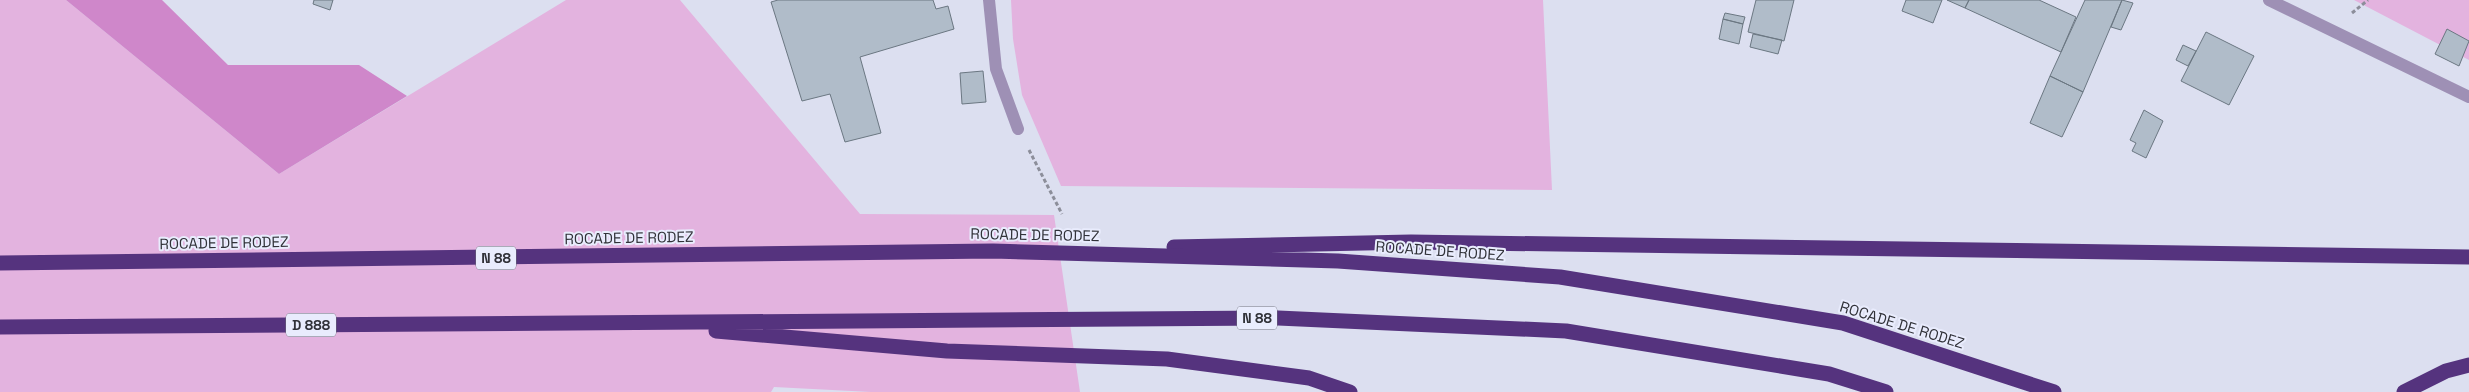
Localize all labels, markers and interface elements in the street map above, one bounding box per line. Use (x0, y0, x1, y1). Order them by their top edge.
street label: ROCADE DE RODEZ (970, 224, 1100, 245)
street label: ROCADE DE RODEZ (564, 227, 694, 248)
street label: ROCADE DE RODEZ (159, 232, 289, 253)
street label: ROCADE DE RODEZ (1375, 237, 1505, 264)
road number: N 88 (476, 247, 516, 270)
street label: ROCADE DE RODEZ (1838, 297, 1967, 352)
road number: N 88 (1237, 306, 1277, 330)
road number: D 888 (286, 314, 336, 336)

